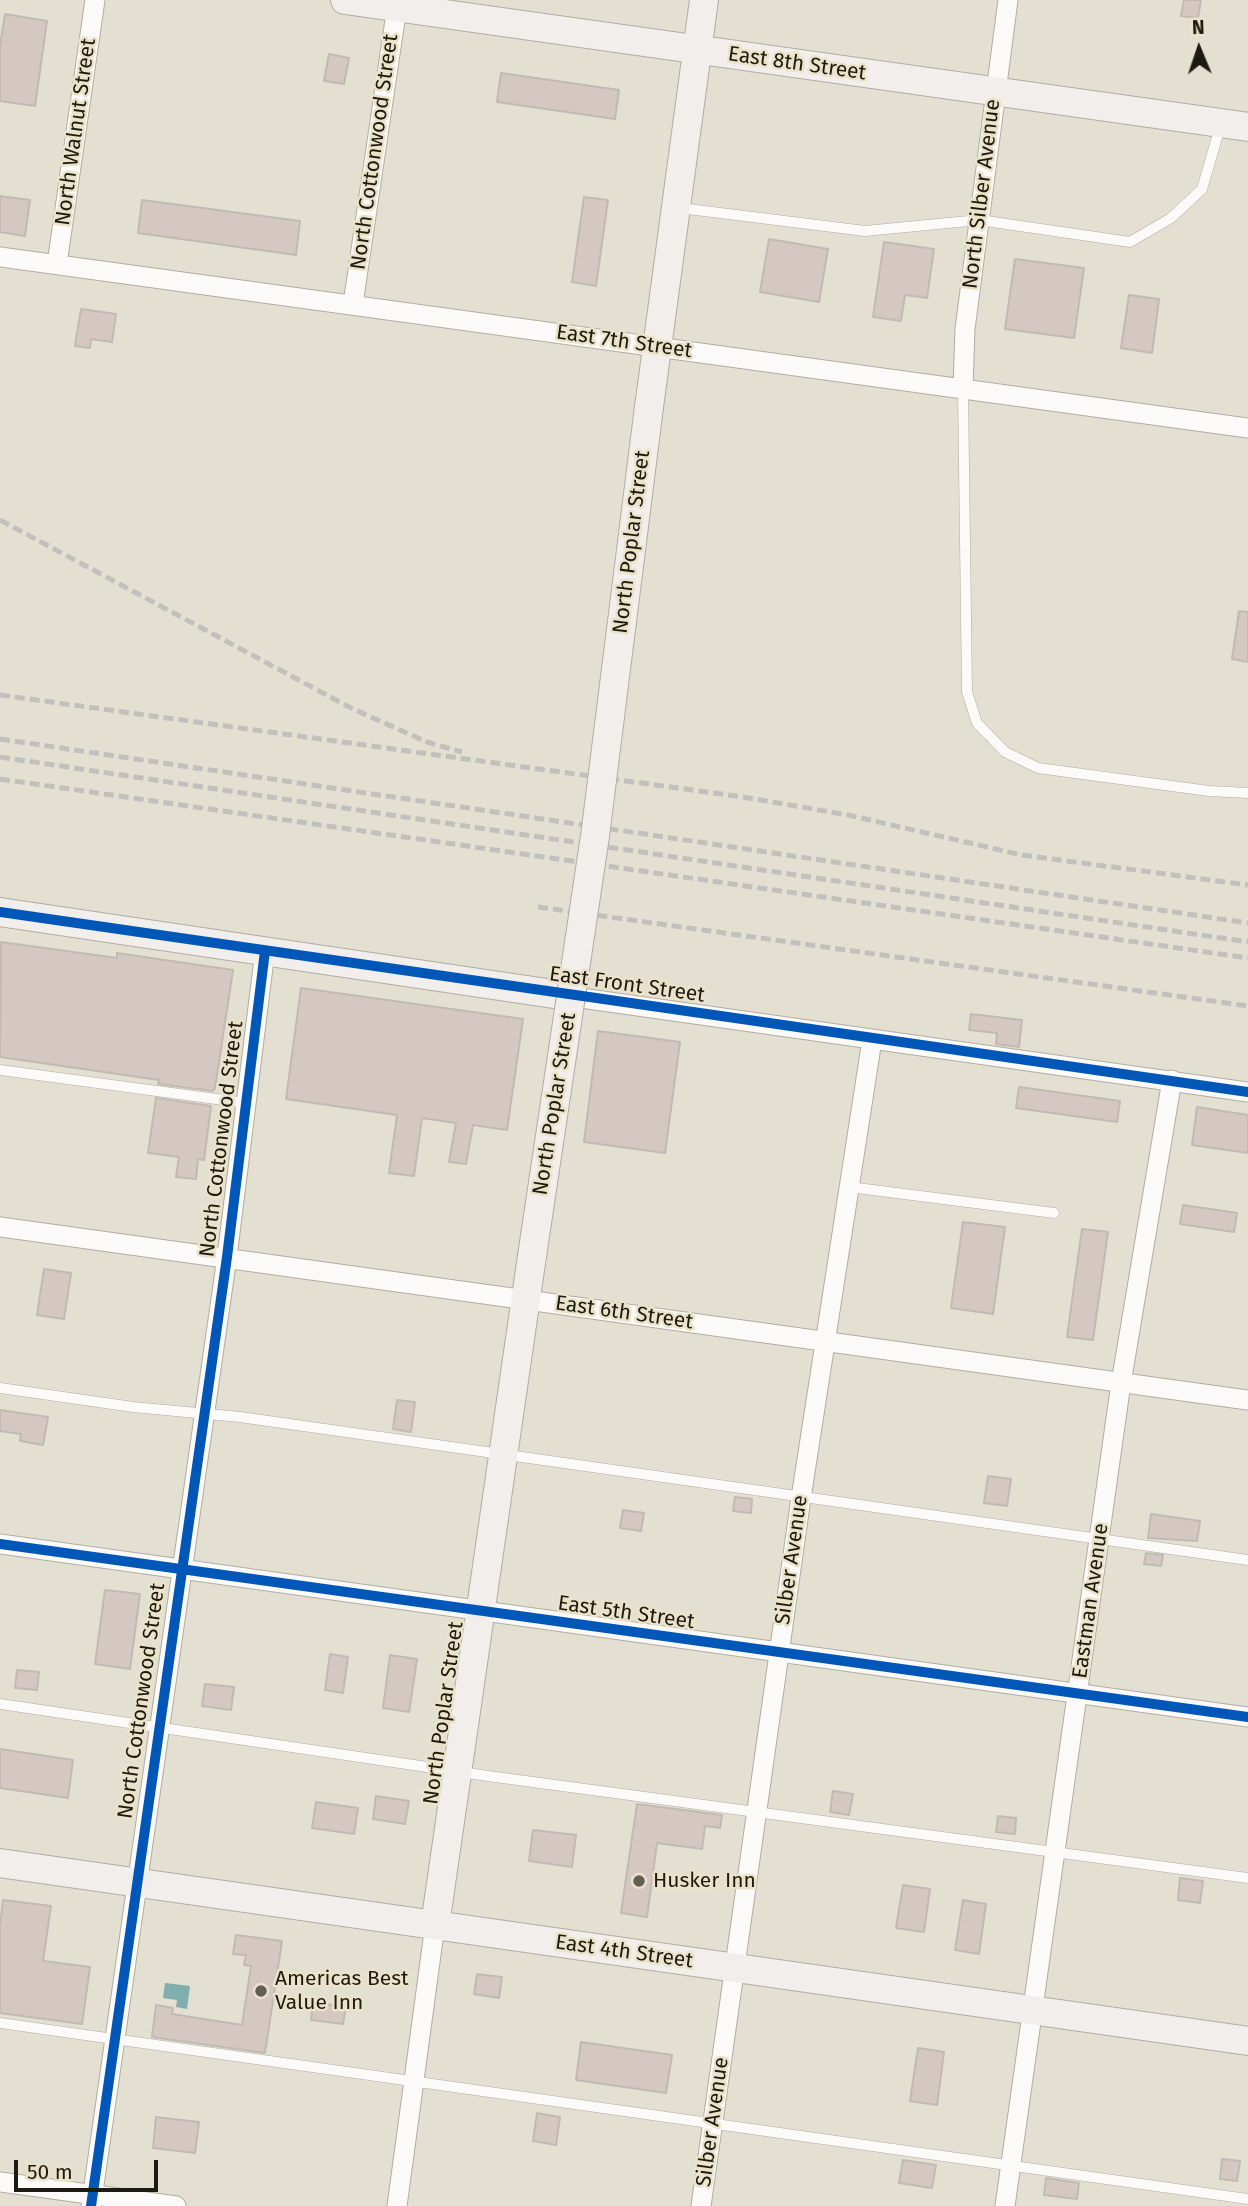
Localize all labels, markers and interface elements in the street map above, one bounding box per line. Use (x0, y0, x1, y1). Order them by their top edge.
north arrow (1164, 14, 1234, 84)
text: N (1192, 16, 1205, 39)
street label: North Cottonwood Street (346, 32, 404, 272)
street label: North Walnut Street (50, 37, 102, 227)
street label: East 8th Street (726, 42, 868, 86)
street label: North Silber Avenue (958, 98, 1006, 290)
street label: East 7th Street (554, 320, 694, 364)
street label: North Poplar Street (608, 449, 656, 635)
street label: East Front Street (548, 962, 706, 1008)
street label: North Poplar Street (528, 1011, 582, 1197)
street label: North Cottonwood Street (195, 1019, 249, 1259)
street label: East 6th Street (554, 1291, 694, 1335)
street label: Silber Avenue (770, 1493, 814, 1627)
street label: Eastman Avenue (1068, 1522, 1114, 1680)
street label: North Cottonwood Street (113, 1581, 171, 1821)
street label: East 5th Street (556, 1591, 696, 1635)
street label: North Poplar Street (419, 1620, 469, 1806)
place label: Husker Inn (653, 1868, 756, 1894)
marker: Husker Inn (631, 1873, 647, 1889)
street label: East 4th Street (554, 1930, 694, 1974)
place label: Americas Best Value Inn (275, 1966, 409, 2016)
marker: Americas Best Value Inn (253, 1983, 269, 1999)
street label: Silber Avenue (691, 2055, 735, 2189)
scale bar (18, 2146, 161, 2190)
text: 50 m (27, 2159, 73, 2185)

